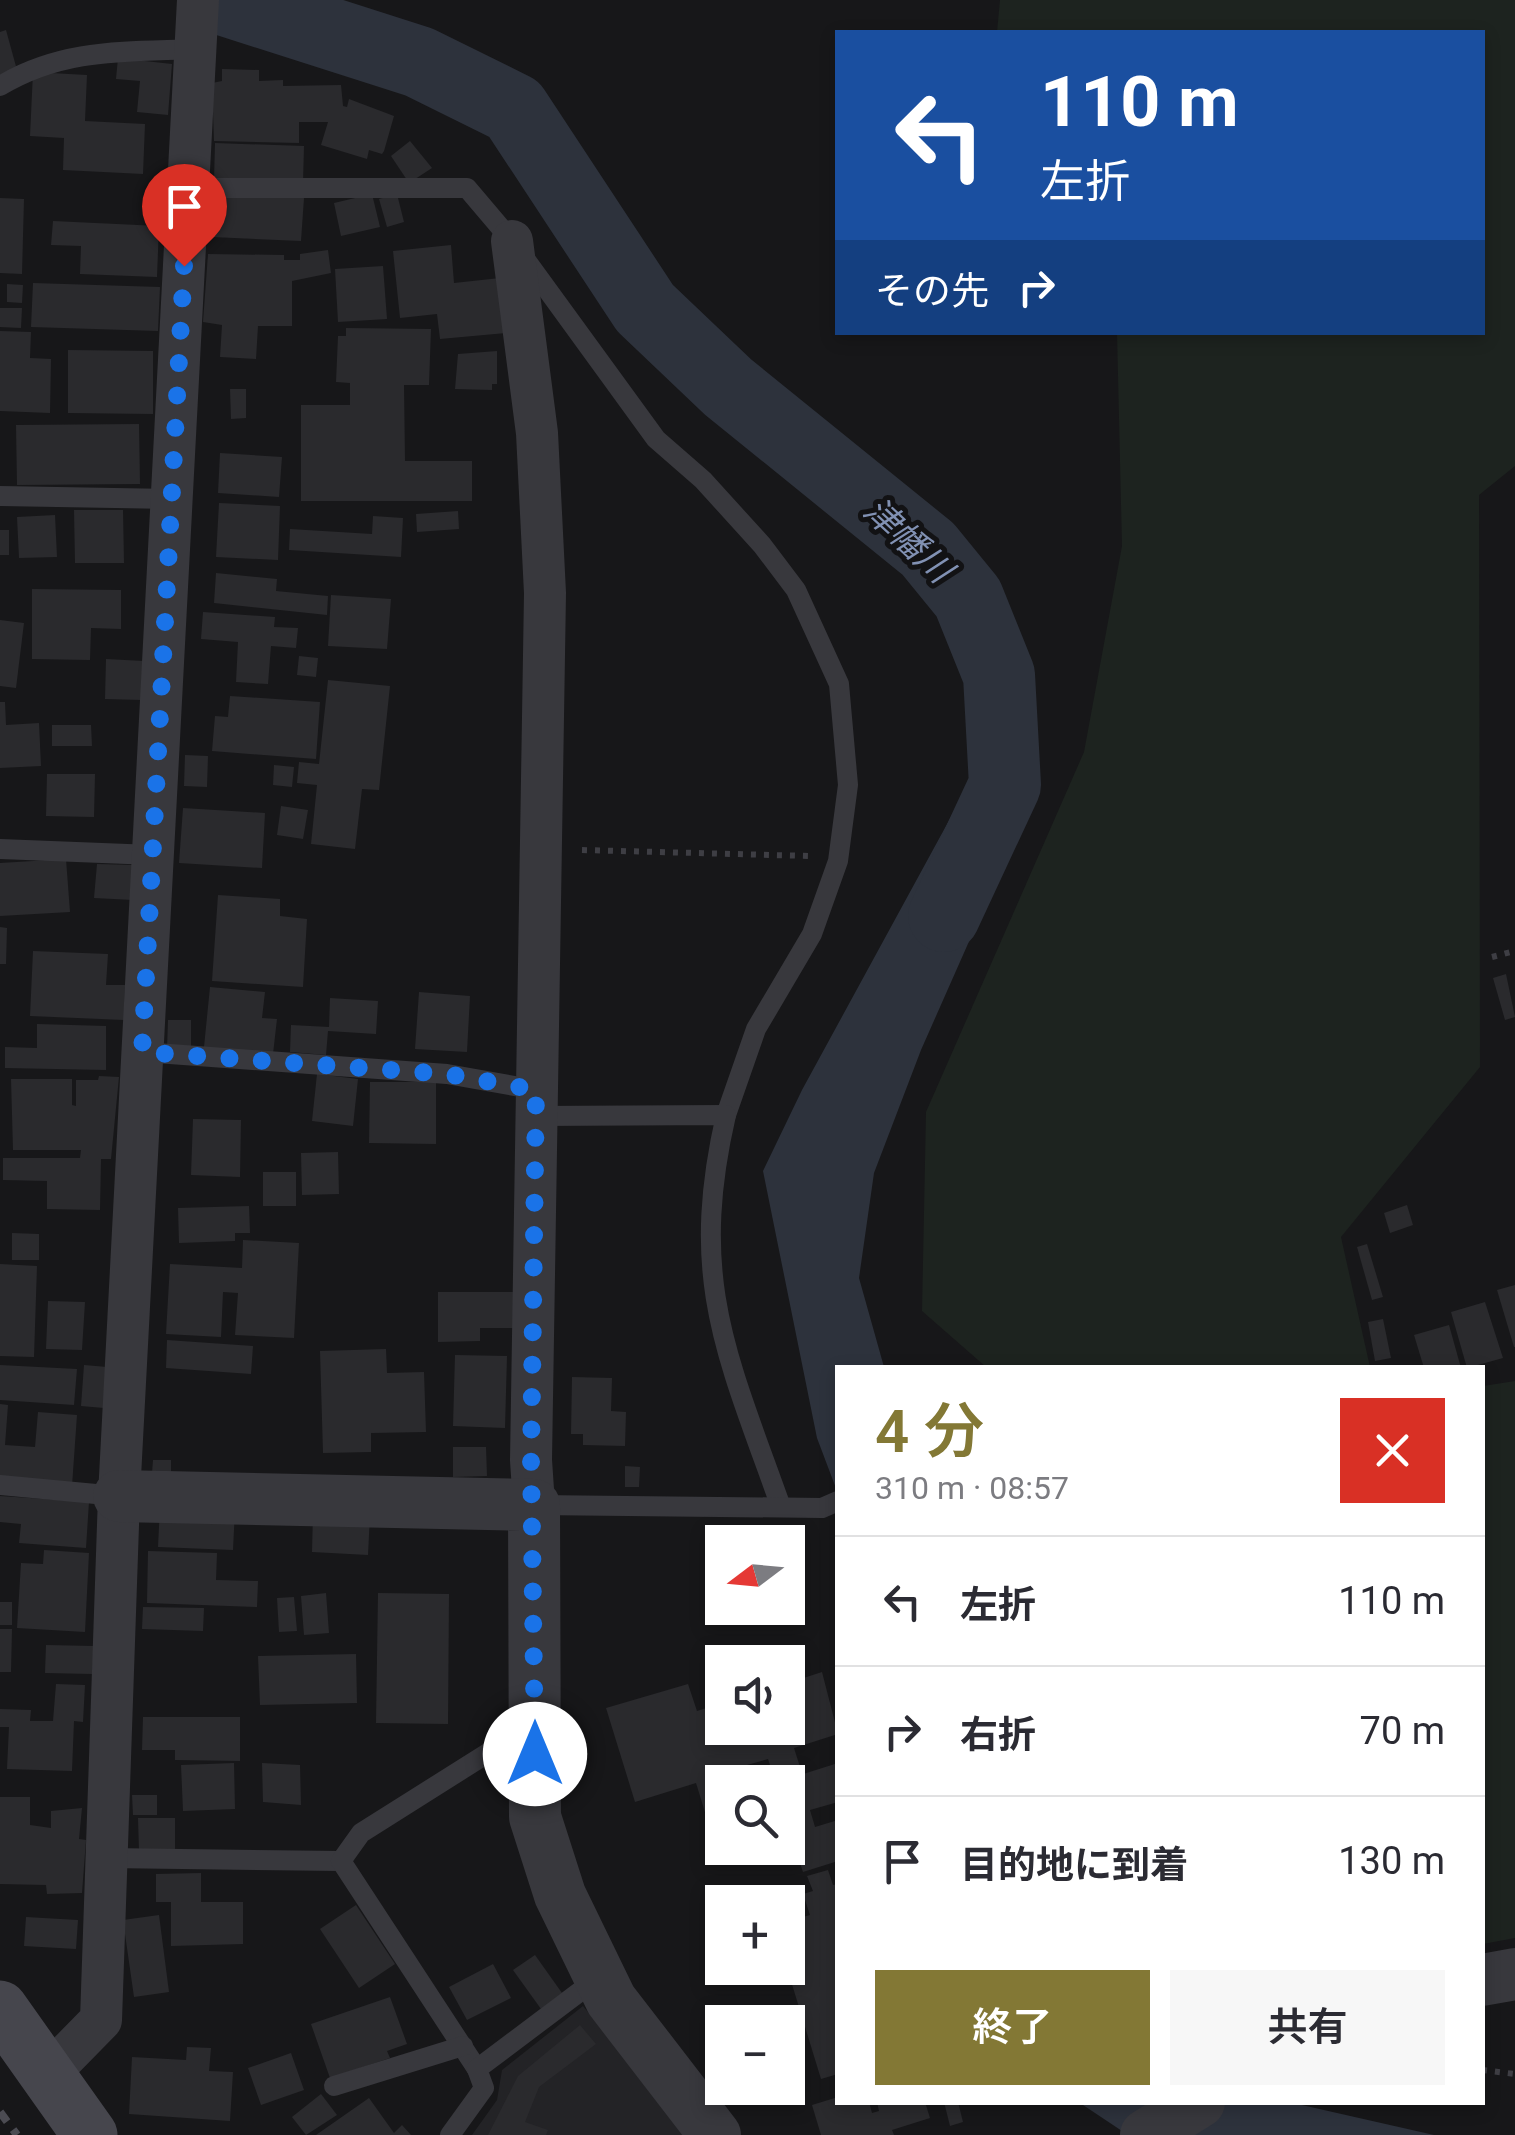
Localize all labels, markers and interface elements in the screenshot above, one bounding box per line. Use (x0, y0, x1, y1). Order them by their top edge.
text: 110 m (1040, 61, 1239, 143)
icon: left (875, 70, 1005, 200)
text: 左折 (1040, 155, 1130, 208)
pin (142, 164, 227, 267)
icon: arrive (157, 179, 212, 234)
icon: right (1009, 260, 1064, 315)
text: その先 (875, 269, 989, 313)
water label: 津幡川 (855, 490, 963, 594)
text: 4 分 (875, 1396, 984, 1467)
button: close (1340, 1398, 1445, 1503)
text: 310 m · 08:57 (875, 1469, 1069, 1507)
north arrow (705, 1525, 805, 1625)
map controls (705, 1525, 805, 2105)
icon: left (875, 1574, 930, 1629)
text: 110 m (1338, 1579, 1445, 1623)
text: 左折 (960, 1583, 1036, 1627)
button: sound (705, 1645, 805, 1745)
position arrow (483, 1702, 587, 1806)
icon: right (875, 1704, 930, 1759)
text: 70 m (1360, 1709, 1445, 1753)
text: 右折 (960, 1713, 1036, 1757)
button: search (705, 1765, 805, 1865)
icon: arrive (875, 1834, 930, 1889)
text: 130 m (1338, 1839, 1445, 1883)
text: 目的地に到着 (960, 1843, 1188, 1887)
button: + (705, 1885, 805, 1985)
button: 終了 (875, 1970, 1150, 2085)
button: 共有 (1170, 1970, 1445, 2085)
button: − (705, 2005, 805, 2105)

